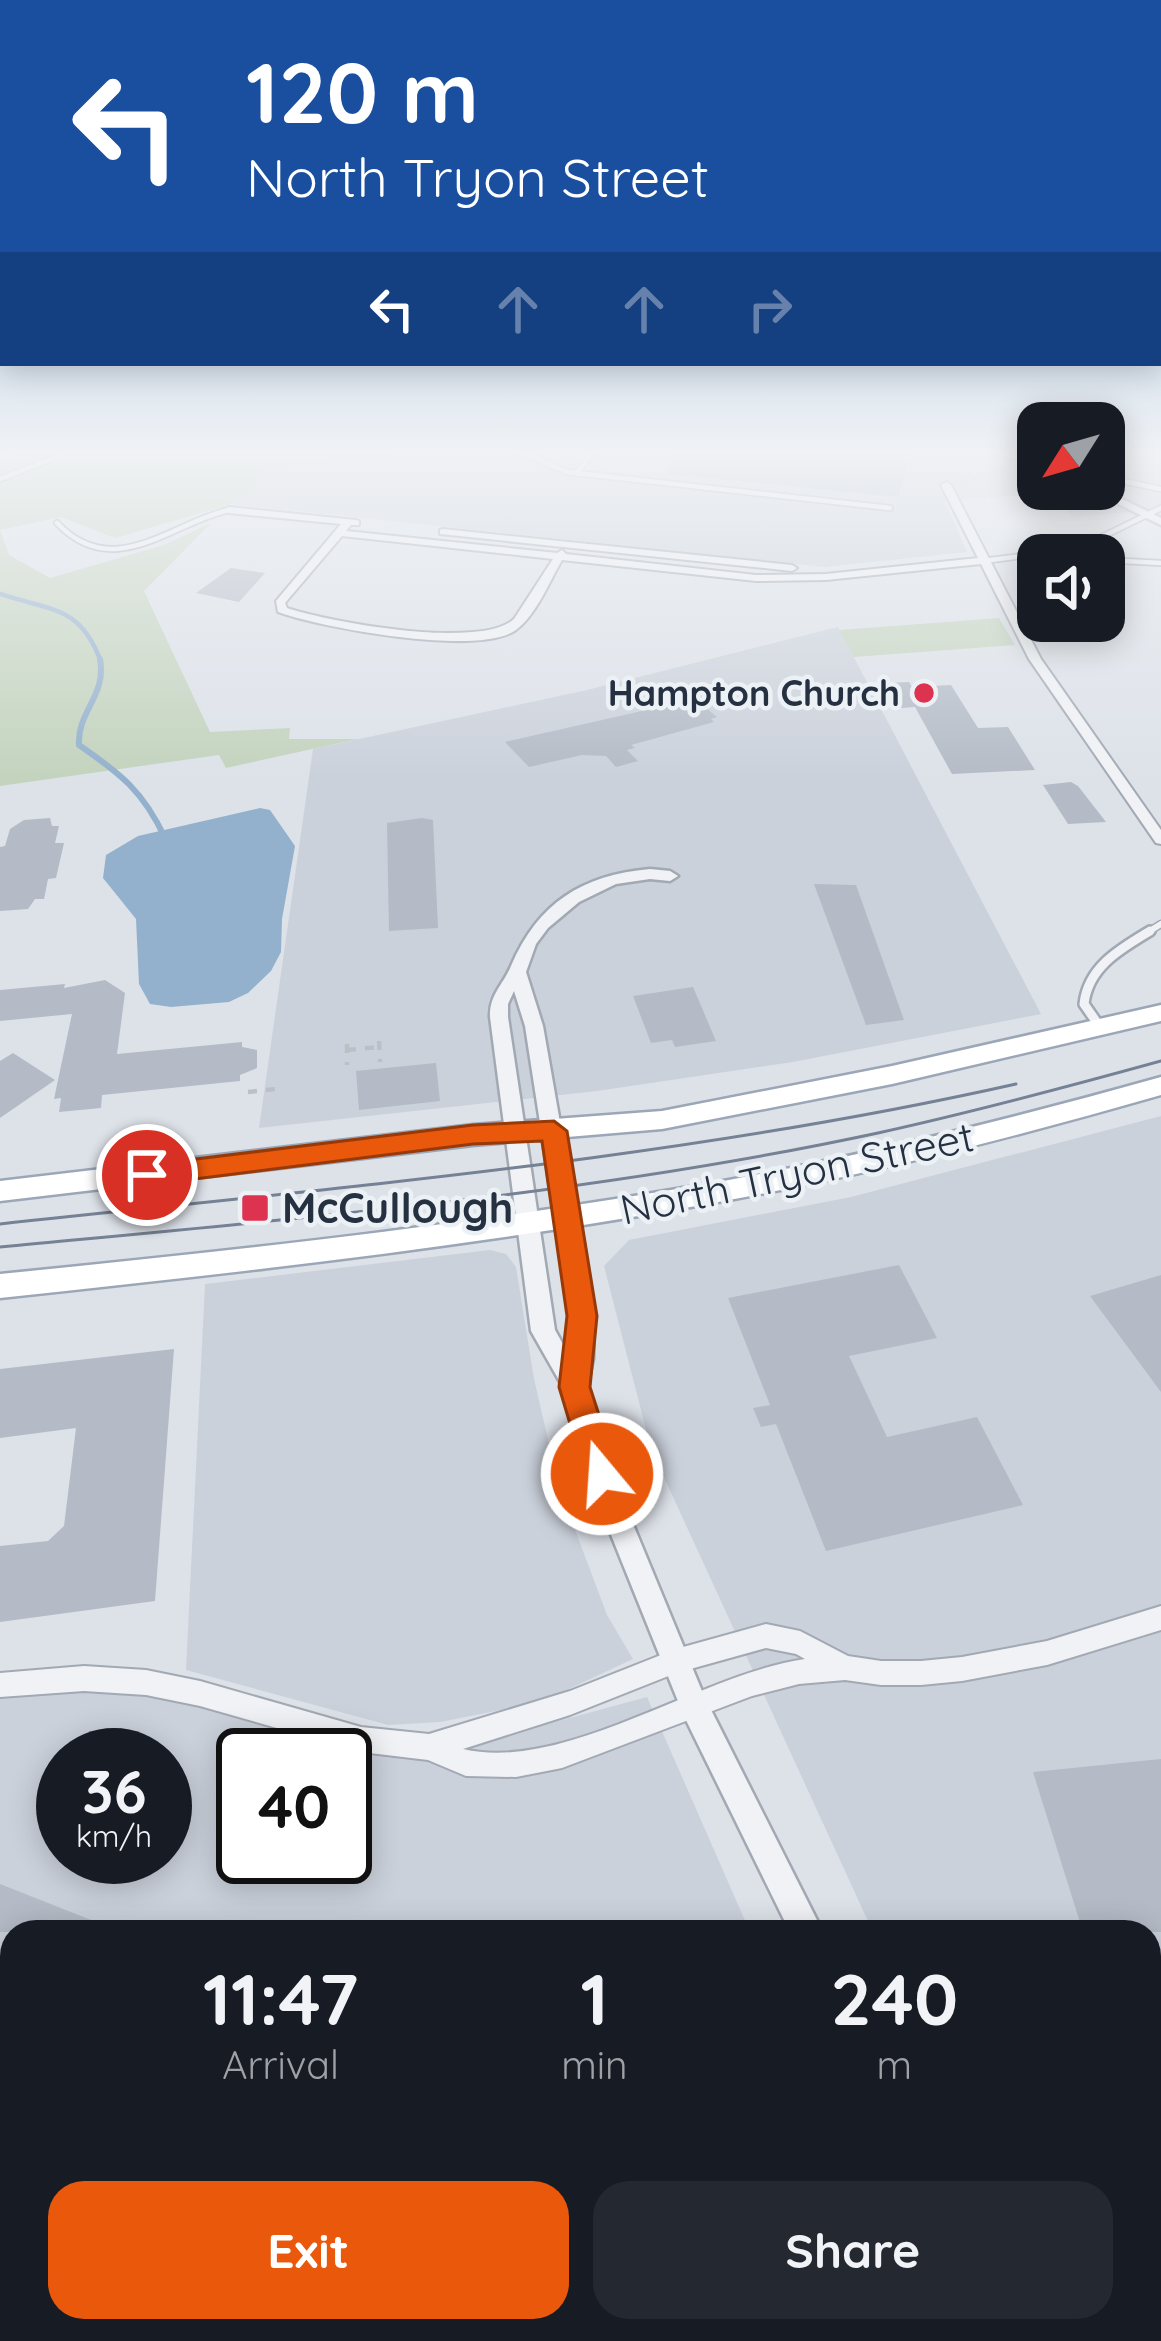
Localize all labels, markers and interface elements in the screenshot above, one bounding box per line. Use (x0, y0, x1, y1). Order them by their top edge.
text: 120 m (246, 39, 479, 144)
icon: left (48, 48, 204, 204)
text: North Tryon Street (246, 143, 709, 211)
icon: left (359, 276, 425, 342)
icon: ahead (485, 276, 551, 342)
icon: ahead (611, 276, 677, 342)
icon: right (737, 276, 803, 342)
north arrow (1017, 402, 1125, 510)
map controls (1017, 402, 1125, 642)
button: sound (1017, 534, 1125, 642)
place label: Hampton Church (608, 670, 900, 715)
marker: Hampton Church (911, 680, 937, 706)
street label: North Tryon Street (615, 1109, 979, 1236)
pin (96, 1124, 198, 1226)
icon: arrive (114, 1142, 180, 1208)
place label: McCullough (282, 1181, 513, 1234)
marker: McCullough (239, 1192, 271, 1224)
position arrow (539, 1411, 665, 1537)
speed limit sign: 40 (216, 1728, 372, 1884)
text: 36 (81, 1753, 147, 1828)
text: km/h (76, 1817, 152, 1855)
text: 11:47 (203, 1953, 358, 2043)
text: 1 (580, 1953, 608, 2043)
text: 240 (831, 1953, 958, 2043)
text: Arrival (222, 2040, 339, 2089)
text: min (561, 2040, 628, 2089)
text: m (877, 2040, 912, 2089)
button: Exit (48, 2181, 569, 2319)
button: Share (593, 2181, 1113, 2319)

